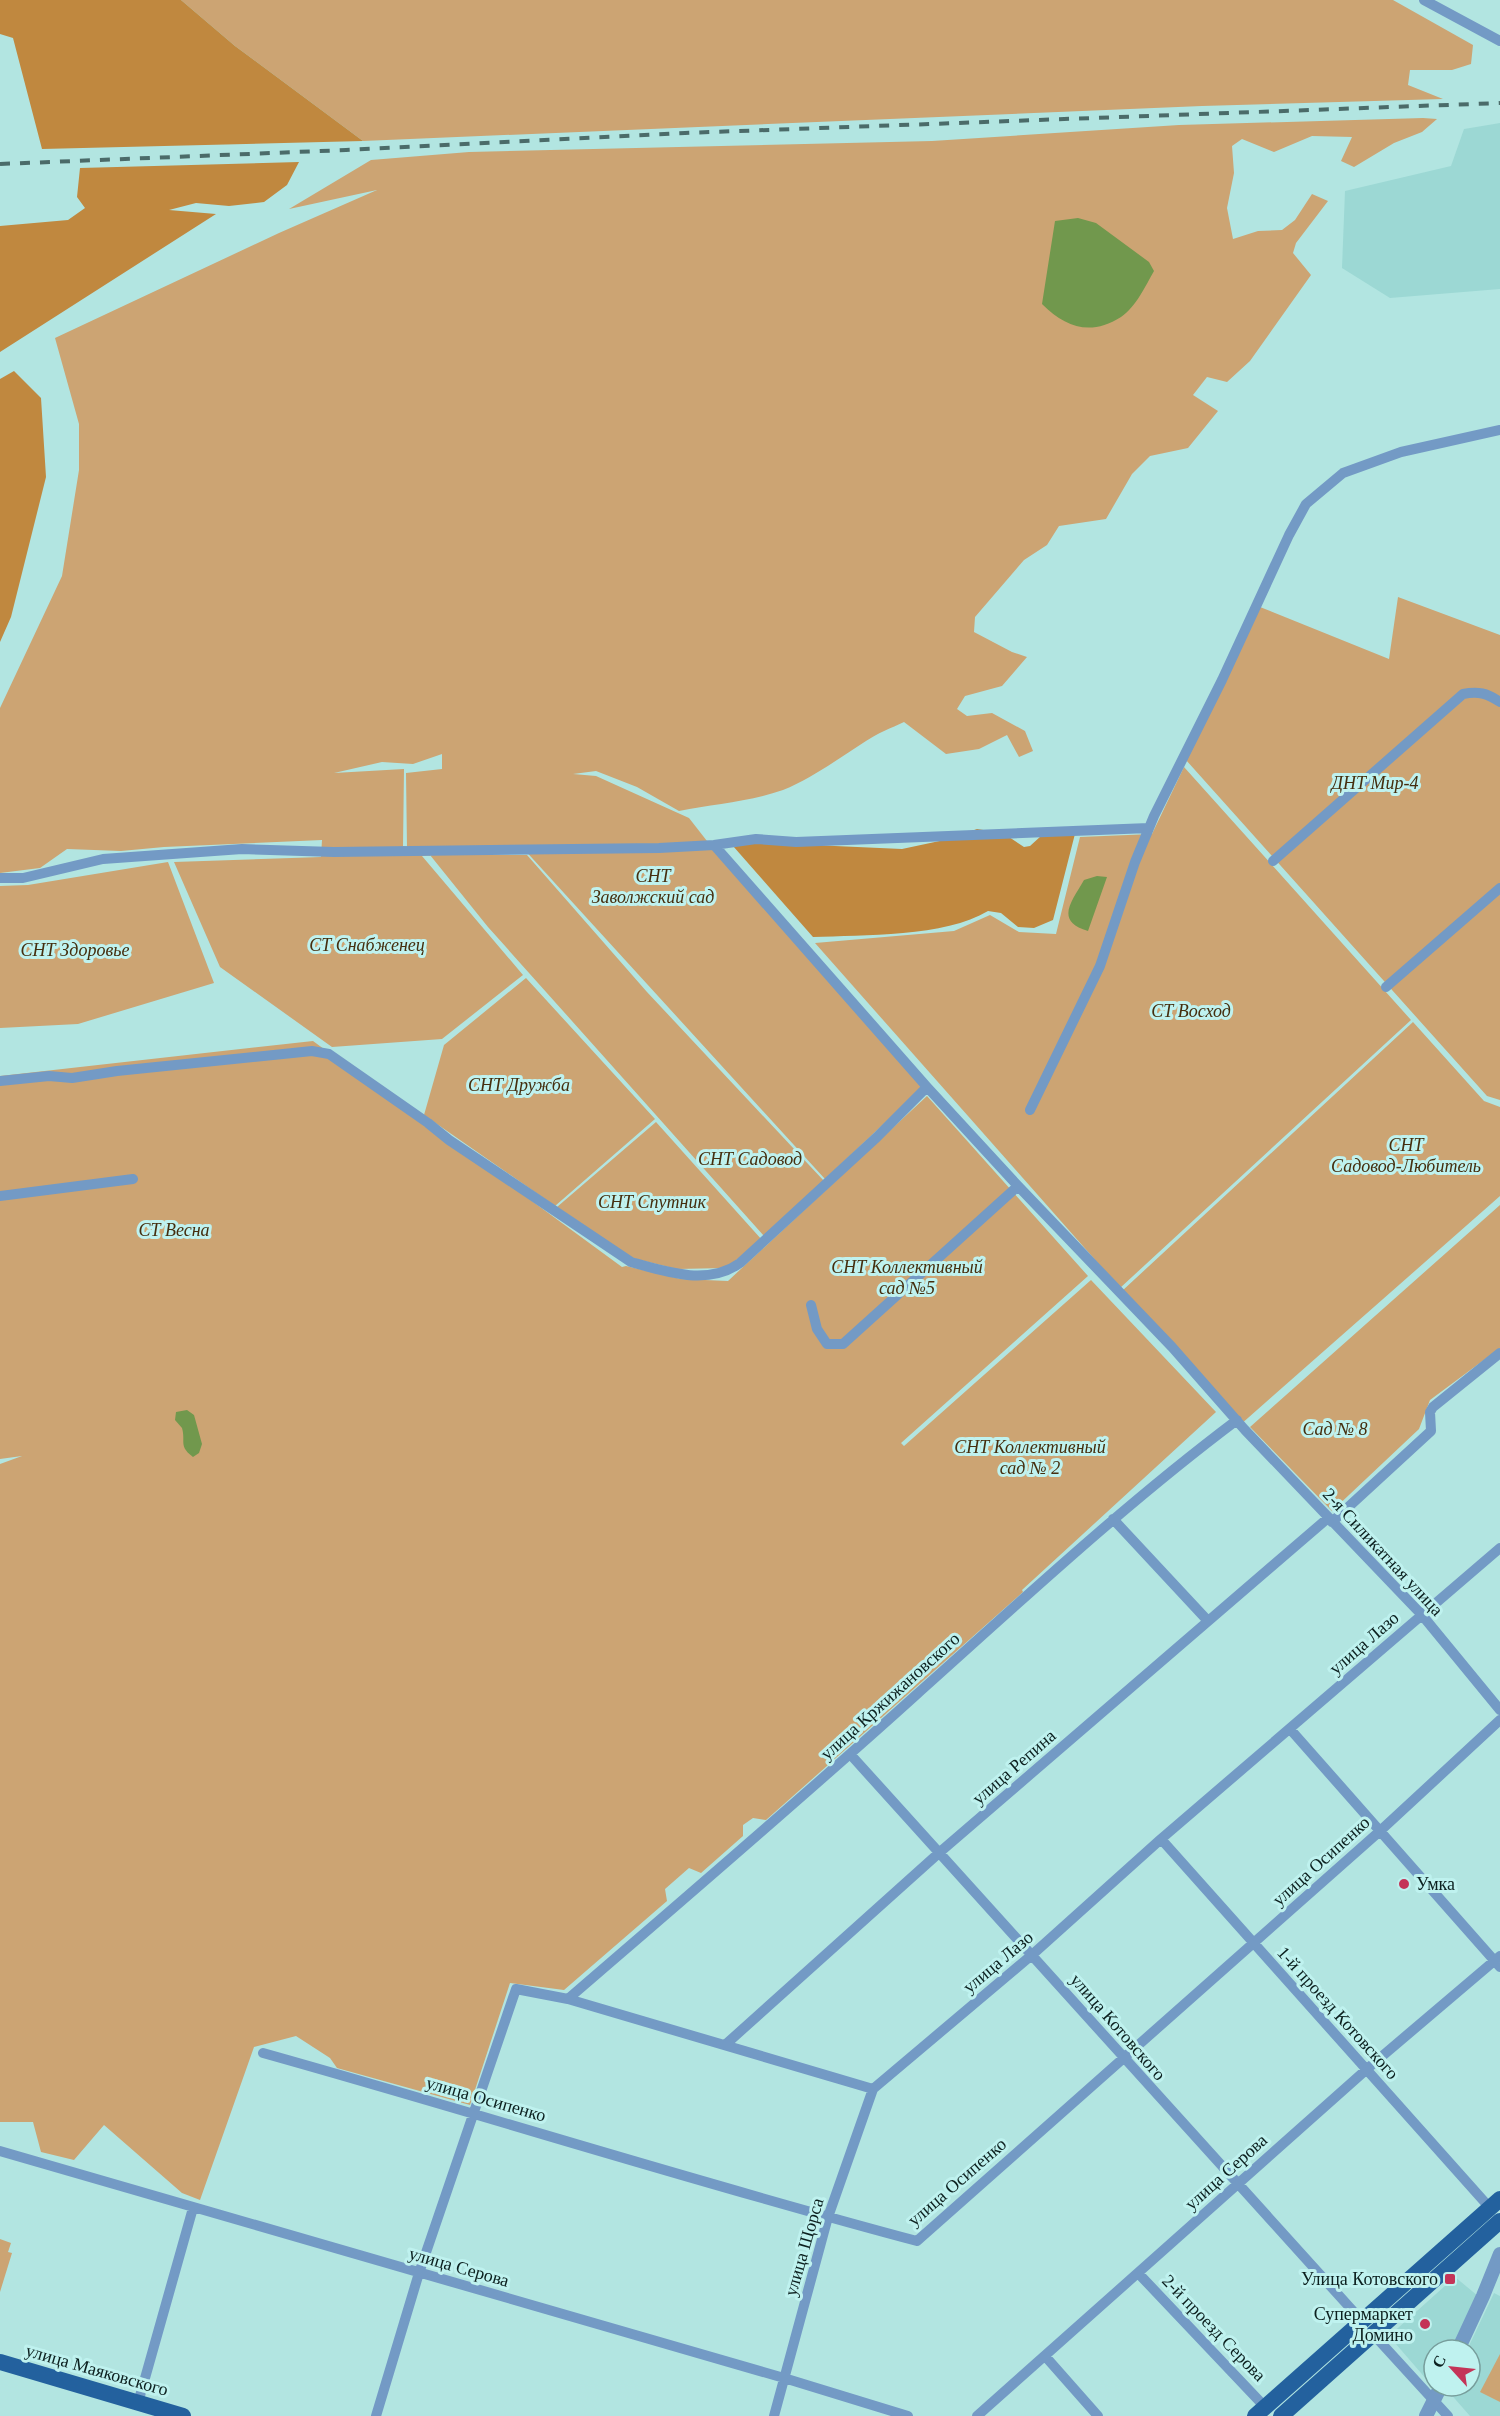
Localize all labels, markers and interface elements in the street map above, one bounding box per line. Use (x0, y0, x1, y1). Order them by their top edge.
park label: ДНТ Мир-4 (1330, 773, 1418, 793)
park label: СНТ Заволжский сад (592, 866, 714, 907)
park label: СТ Снабженец (309, 935, 425, 955)
park label: СНТ Здоровье (21, 940, 129, 960)
park label: СТ Восход (1151, 1001, 1231, 1021)
park label: СНТ Дружба (468, 1075, 570, 1095)
park label: СНТ Садовод-Любитель (1331, 1135, 1481, 1176)
park label: СНТ Садовод (698, 1149, 802, 1169)
park label: СНТ Спутник (598, 1192, 707, 1212)
park label: СТ Весна (138, 1220, 210, 1240)
park label: СНТ Коллективный сад №5 (831, 1257, 983, 1298)
park label: Сад № 8 (1302, 1419, 1368, 1439)
park label: СНТ Коллективный сад № 2 (954, 1437, 1106, 1478)
street label: 2-я Силикатная улица (1319, 1484, 1447, 1620)
street label: улица Лазо (1325, 1608, 1403, 1678)
street label: улица Кржижановского (816, 1628, 964, 1764)
street label: улица Репина (968, 1725, 1060, 1809)
street label: улица Осипенко (1268, 1812, 1374, 1910)
place label: Умка (1416, 1874, 1455, 1894)
marker: Умка (1397, 1877, 1411, 1891)
street label: улица Лазо (959, 1927, 1037, 1997)
street label: 1-й проезд Котовского (1273, 1943, 1403, 2083)
street label: улица Котовского (1066, 1970, 1170, 2084)
street label: улица Осипенко (424, 2072, 548, 2126)
street label: улица Серова (1181, 2130, 1271, 2214)
street label: улица Осипенко (904, 2134, 1010, 2230)
street label: улица Щорса (780, 2196, 828, 2298)
street label: улица Серова (407, 2243, 511, 2291)
place label: Улица Котовского (1301, 2269, 1438, 2289)
street label: 2-й проезд Серова (1158, 2271, 1270, 2385)
marker: Улица Котовского (1443, 2272, 1457, 2286)
place label: Супермаркет Домино (1314, 2304, 1413, 2345)
marker: Супермаркет Домино (1418, 2317, 1432, 2331)
north arrow (1422, 2338, 1482, 2398)
street label: улица Маяковского (23, 2340, 171, 2400)
text: С (1429, 2352, 1449, 2370)

